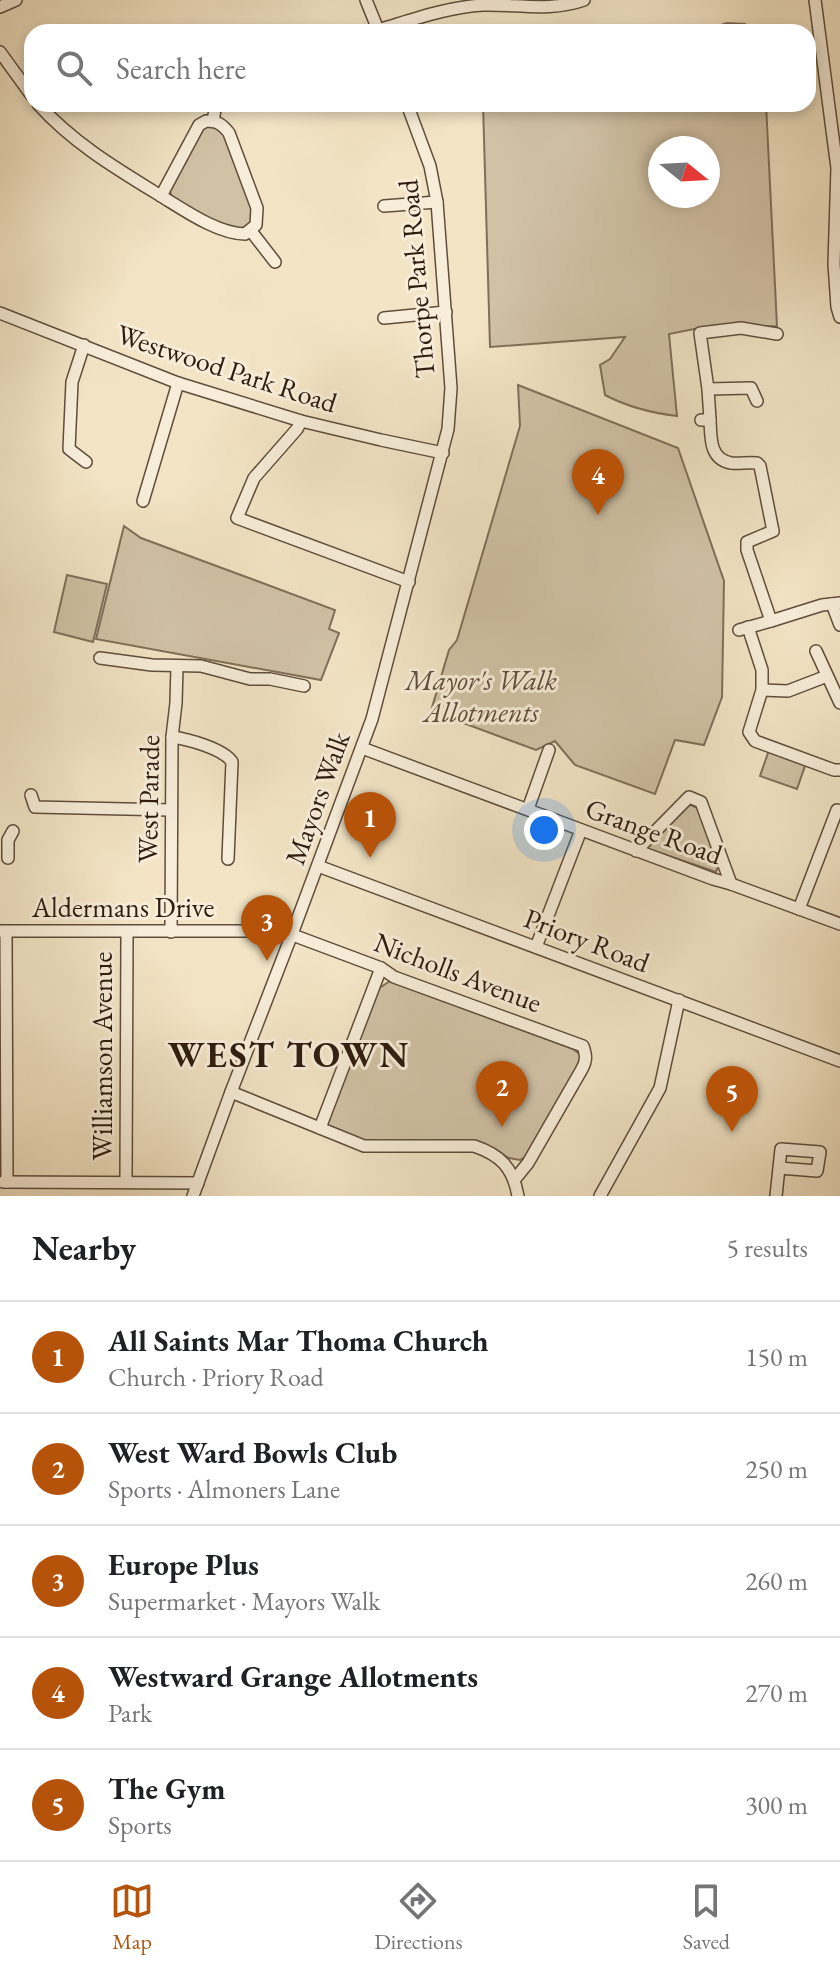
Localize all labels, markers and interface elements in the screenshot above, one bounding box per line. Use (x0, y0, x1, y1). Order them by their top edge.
search box (24, 24, 816, 112)
icon: search (52, 46, 96, 90)
text: Search here (116, 49, 246, 88)
north arrow (648, 136, 720, 208)
street label: Thorpe Park Road (389, 177, 443, 380)
street label: Westwood Park Road (112, 315, 342, 421)
pin: 4 (572, 449, 624, 515)
park label: Mayor's Walk Allotments (403, 662, 557, 730)
street label: Mayors Walk (276, 726, 358, 869)
street label: West Parade (129, 735, 167, 863)
street label: Grange Road (581, 790, 728, 873)
pin: 1 (344, 792, 396, 858)
your location (524, 810, 564, 850)
street label: Aldermans Drive (31, 889, 214, 925)
pin: 3 (241, 895, 293, 961)
street label: Priory Road (519, 900, 656, 981)
street label: Nicholls Avenue (369, 924, 547, 1020)
street label: Williamson Avenue (84, 951, 120, 1160)
district label: WEST TOWN (168, 1031, 410, 1078)
pin: 2 (476, 1061, 528, 1127)
pin: 5 (706, 1066, 758, 1132)
text: Nearby (32, 1226, 136, 1270)
text: 5 results (727, 1231, 808, 1265)
text: All Saints Mar Thoma Church (108, 1321, 489, 1360)
text: 1 (51, 1340, 65, 1374)
text: 150 m (745, 1340, 808, 1374)
text: Church · Priory Road (108, 1360, 324, 1394)
text: West Ward Bowls Club (108, 1433, 397, 1472)
text: 2 (51, 1452, 65, 1486)
text: 250 m (745, 1452, 808, 1486)
text: Sports · Almoners Lane (108, 1472, 340, 1506)
text: Europe Plus (108, 1545, 259, 1584)
text: 3 (51, 1564, 65, 1598)
text: 260 m (745, 1564, 808, 1598)
text: Supermarket · Mayors Walk (108, 1584, 380, 1618)
text: Westward Grange Allotments (108, 1657, 478, 1696)
text: 4 (51, 1676, 65, 1710)
text: 270 m (745, 1676, 808, 1710)
text: Park (108, 1696, 152, 1730)
text: The Gym (108, 1769, 225, 1808)
text: 5 (51, 1788, 65, 1822)
text: 300 m (745, 1788, 808, 1822)
text: Sports (108, 1808, 172, 1842)
tab: Map (110, 1879, 154, 1956)
tab: Directions (374, 1879, 463, 1956)
tab: Saved (683, 1879, 730, 1956)

